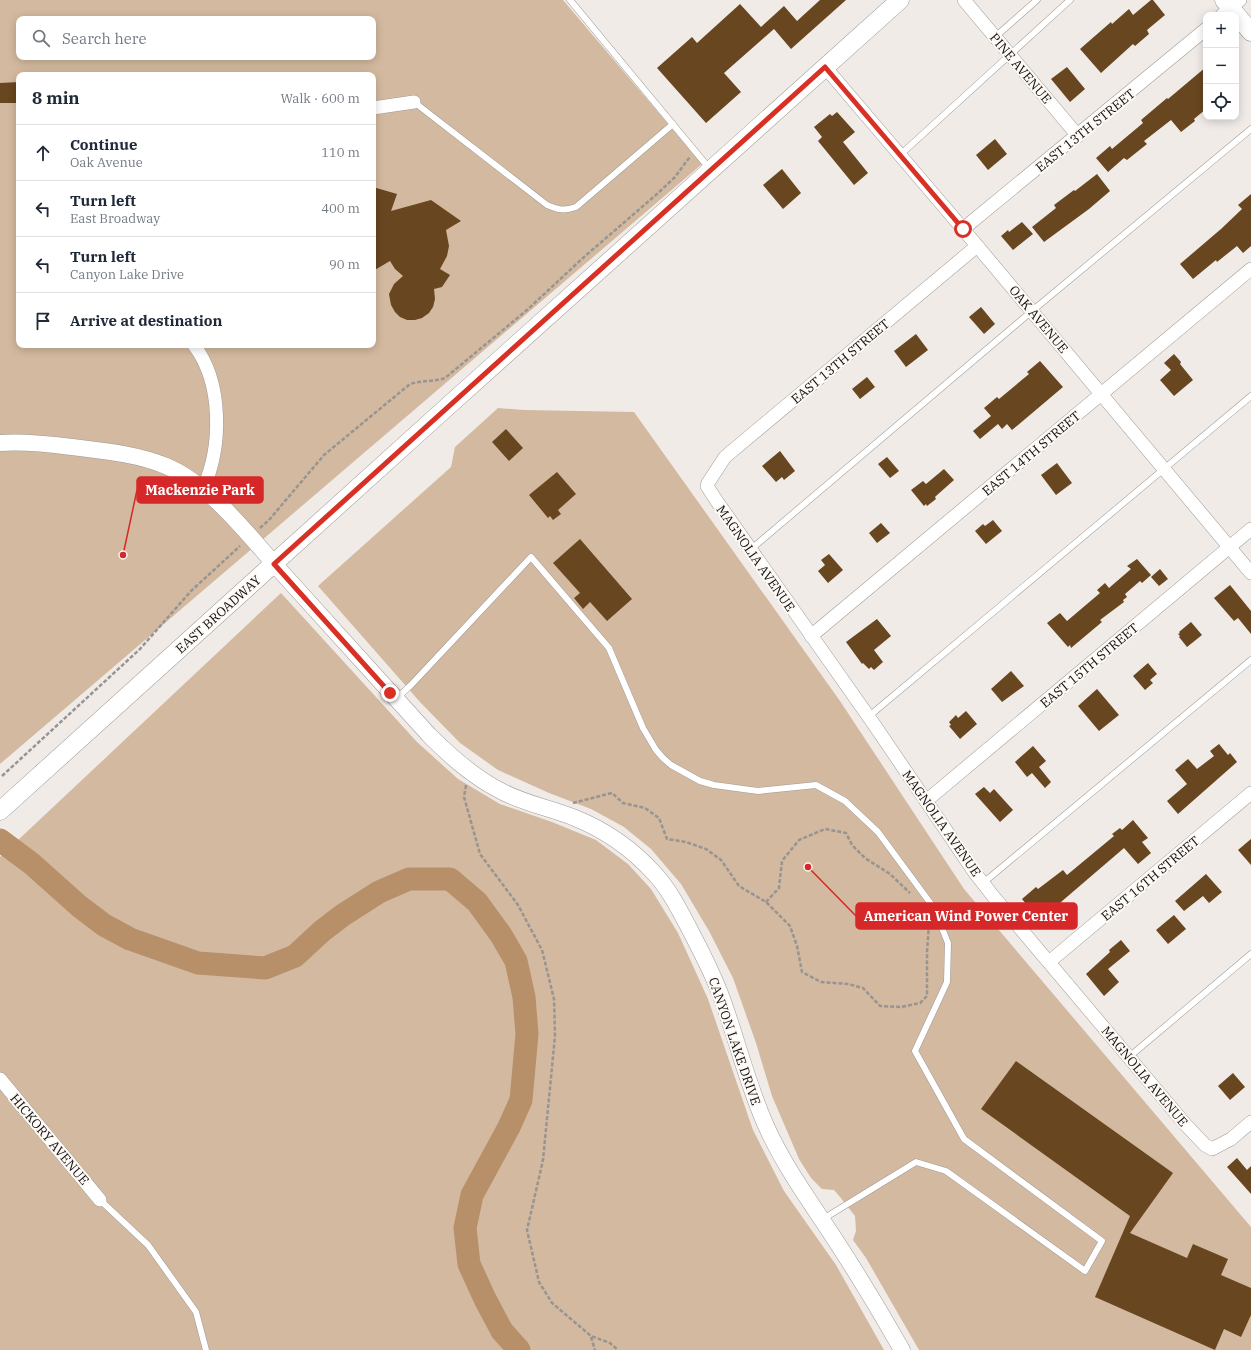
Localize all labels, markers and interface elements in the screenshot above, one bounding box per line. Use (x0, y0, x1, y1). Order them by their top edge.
map controls (1203, 12, 1239, 120)
button: + (1203, 12, 1239, 48)
search box (16, 16, 376, 60)
icon: search (30, 27, 52, 49)
text: Search here (62, 29, 147, 48)
street label: PINE AVENUE (986, 29, 1055, 107)
button: − (1203, 48, 1239, 84)
button: locate (1203, 84, 1239, 120)
street label: EAST 13TH STREET (1032, 85, 1139, 176)
text: 8 min (32, 87, 80, 109)
text: Walk · 600 m (281, 90, 360, 107)
text: Continue (70, 135, 137, 154)
icon: ahead (32, 142, 54, 164)
text: 110 m (321, 144, 360, 161)
text: Oak Avenue (70, 154, 143, 171)
text: Turn left (70, 191, 136, 210)
icon: left (32, 198, 54, 220)
text: 400 m (321, 200, 360, 217)
text: East Broadway (70, 210, 160, 227)
route start (954, 220, 972, 238)
text: Turn left (70, 247, 136, 266)
icon: left (32, 254, 54, 276)
text: 90 m (329, 256, 360, 273)
text: Canyon Lake Drive (70, 266, 184, 283)
street label: OAK AVENUE (1005, 282, 1072, 357)
icon: arrive (32, 310, 54, 332)
text: Arrive at destination (70, 311, 222, 330)
street label: EAST 13TH STREET (788, 315, 893, 408)
street label: EAST 14TH STREET (979, 407, 1084, 500)
callout: Mackenzie Park (137, 477, 263, 503)
text: Mackenzie Park (145, 481, 255, 499)
street label: MAGNOLIA AVENUE (712, 502, 799, 615)
street label: EAST BROADWAY (172, 572, 265, 657)
street label: EAST 15TH STREET (1037, 619, 1142, 712)
route end (381, 684, 399, 702)
street label: MAGNOLIA AVENUE (898, 767, 985, 880)
street label: EAST 16TH STREET (1098, 832, 1203, 925)
callout: American Wind Power Center (856, 903, 1077, 929)
text: American Wind Power Center (864, 907, 1068, 925)
street label: CANYON LAKE DRIVE (705, 975, 764, 1107)
street label: MAGNOLIA AVENUE (1098, 1023, 1192, 1130)
street label: HICKORY AVENUE (6, 1090, 93, 1188)

